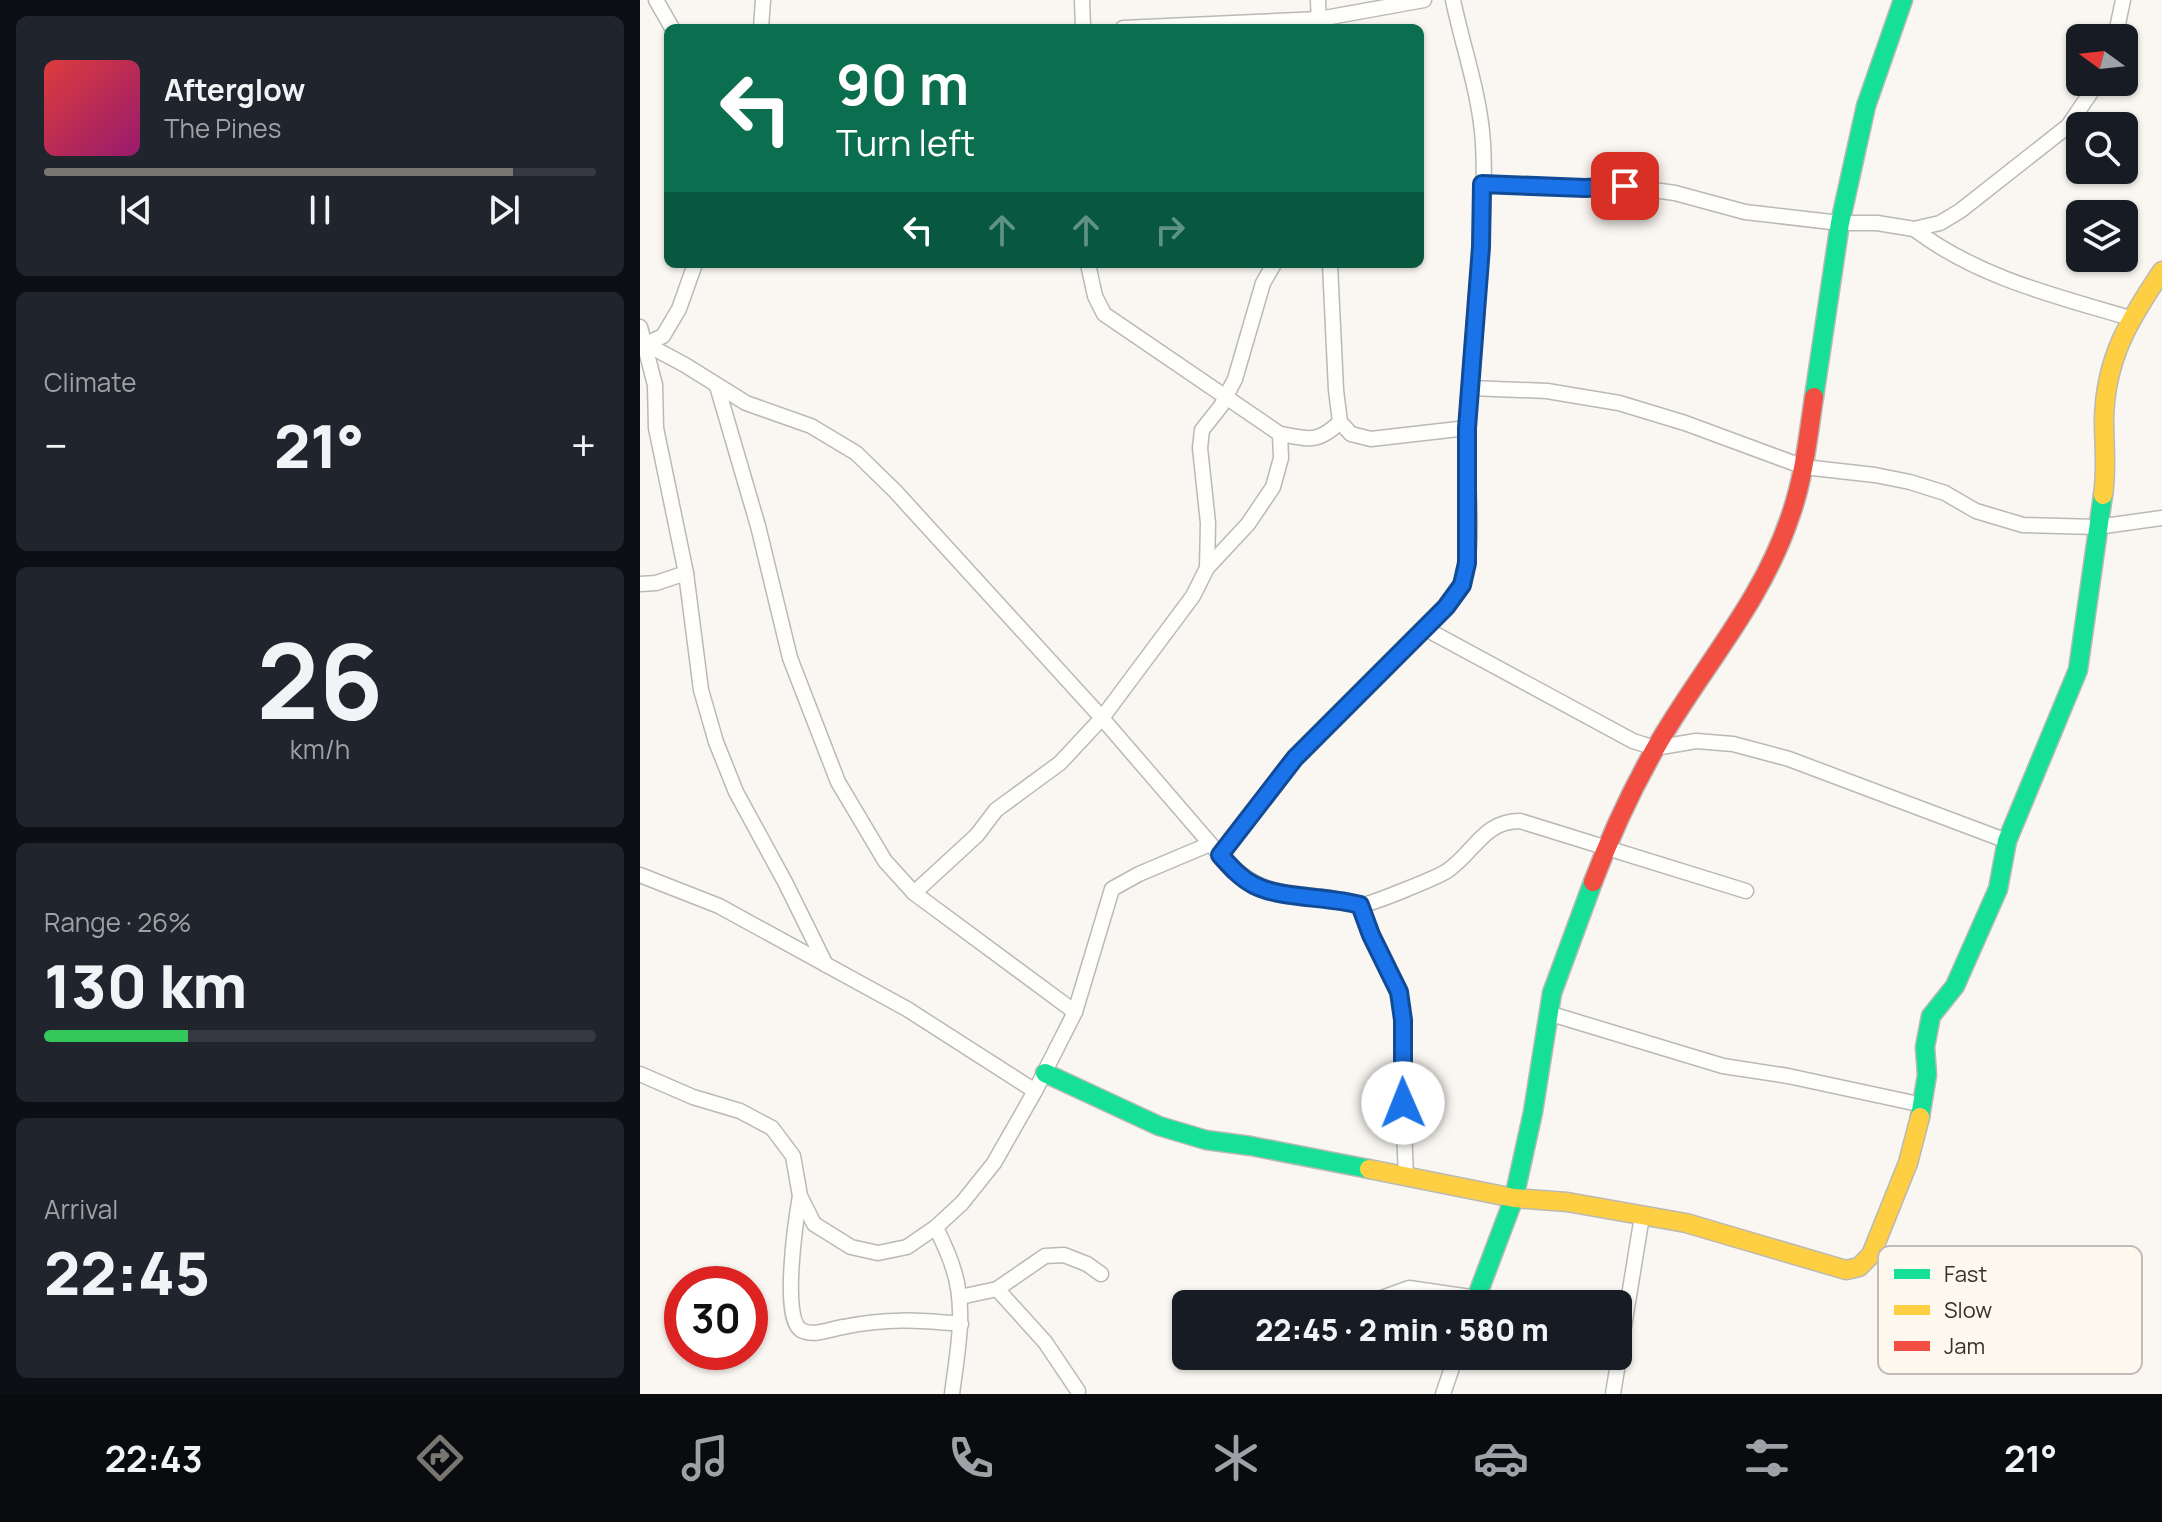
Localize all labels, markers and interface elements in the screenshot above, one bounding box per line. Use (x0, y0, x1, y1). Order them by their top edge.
north arrow (2066, 24, 2138, 96)
map controls (2066, 24, 2138, 272)
text: 90 m (836, 45, 969, 122)
icon: left (704, 56, 808, 160)
text: Afterglow (164, 69, 305, 110)
text: The Pines (164, 110, 281, 146)
button: search (2066, 112, 2138, 184)
text: Turn left (836, 118, 975, 167)
pin (1591, 152, 1659, 220)
icon: arrive (1603, 164, 1647, 208)
icon: previous (114, 188, 158, 232)
icon: pause (298, 188, 342, 232)
icon: next (482, 188, 526, 232)
button: layers (2066, 200, 2138, 272)
icon: left (896, 208, 940, 252)
icon: ahead (980, 208, 1024, 252)
icon: ahead (1064, 208, 1108, 252)
icon: right (1148, 208, 1192, 252)
text: Climate (44, 364, 136, 400)
text: 21° (274, 404, 364, 486)
text: − (44, 415, 68, 475)
text: + (571, 415, 596, 475)
text: 26 (257, 608, 383, 750)
text: km/h (290, 731, 350, 767)
text: Range · 26% (44, 904, 192, 940)
text: 130 km (44, 944, 247, 1026)
position arrow (1361, 1061, 1445, 1145)
text: Arrival (44, 1191, 118, 1227)
text: 22:45 (44, 1231, 210, 1313)
legend (1878, 1246, 2142, 1374)
text: Fast (1944, 1259, 1987, 1289)
speed limit sign: 30 (664, 1266, 768, 1370)
text: Slow (1944, 1295, 1992, 1325)
text: 22:45 · 2 min · 580 m (1255, 1309, 1549, 1350)
text: Jam (1944, 1331, 1985, 1361)
icon: directions (412, 1430, 468, 1486)
icon: music (677, 1430, 733, 1486)
icon: phone (943, 1430, 999, 1486)
icon: climate (1208, 1430, 1264, 1486)
icon: car (1473, 1430, 1529, 1486)
icon: filters (1739, 1430, 1795, 1486)
text: 22:43 (105, 1434, 203, 1483)
text: 21° (2004, 1434, 2057, 1483)

